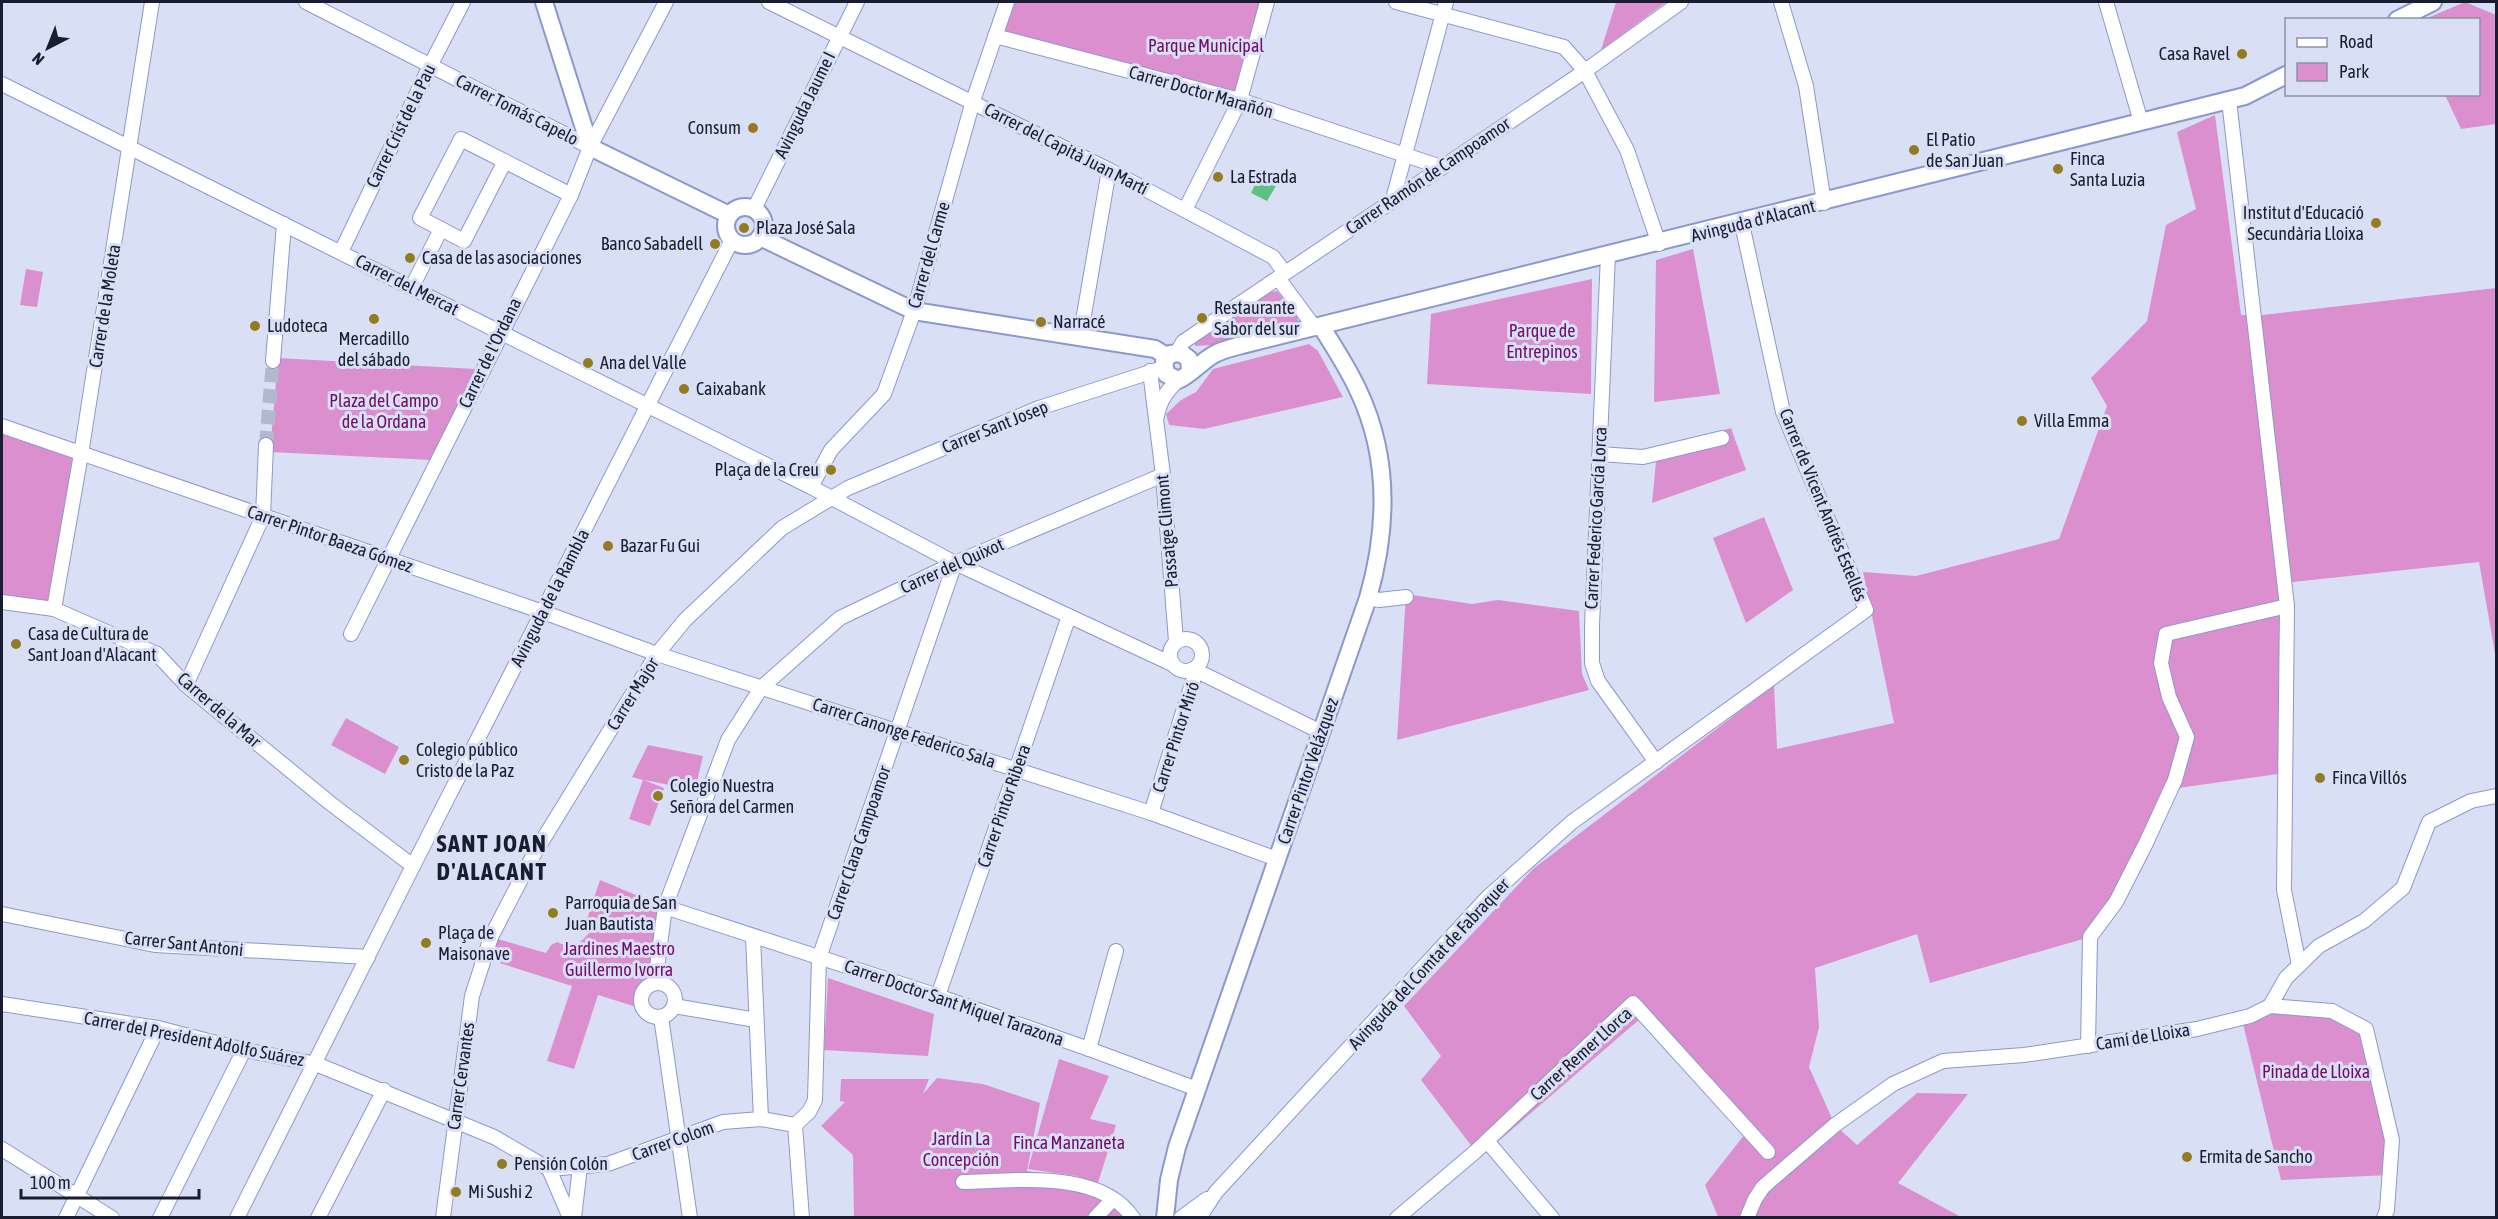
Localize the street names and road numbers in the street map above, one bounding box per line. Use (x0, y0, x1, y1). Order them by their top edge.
street label: Avinguda Jaume I (770, 48, 839, 161)
street label: Carrer Crist de la Pau (362, 61, 440, 191)
street label: Carrer Doctor Marañón (1127, 61, 1276, 122)
street label: Carrer Tomás Capelo (452, 70, 582, 149)
street label: Carrer del Capità Juan Martí (981, 98, 1152, 199)
street label: Carrer Ramón de Campoamor (1342, 112, 1514, 238)
street label: Avinguda d'Alacant (1689, 195, 1817, 246)
street label: Carrer del Carme (903, 199, 954, 311)
street label: Carrer de la Moleta (84, 243, 125, 369)
street label: Carrer del Mercat (352, 250, 462, 320)
street label: Carrer de l'Ordana (454, 294, 525, 411)
street label: Carrer Sant Josep (939, 396, 1051, 457)
street label: Carrer de Vicent Andrés Estellés (1775, 405, 1872, 604)
street label: Carrer Federico García Lorca (1580, 426, 1611, 610)
street label: Passatge Climont (1151, 474, 1182, 588)
street label: Carrer Pintor Baeza Gómez (245, 500, 416, 577)
street label: Avinguda de la Rambla (506, 525, 593, 670)
street label: Carrer del Quixot (897, 533, 1007, 598)
street label: Carrer Major (602, 653, 663, 734)
street label: Carrer de la Mar (173, 668, 266, 752)
street label: Carrer Pintor Miró (1148, 679, 1203, 795)
street label: Carrer Canonge Federico Sala (810, 693, 998, 772)
street label: Carrer Pintor Velázquez (1273, 694, 1343, 847)
street label: Carrer Pintor Ribera (973, 742, 1034, 870)
street label: Carrer Clara Campoamor (822, 762, 895, 923)
street label: Avinguda del Comtat de Fabraquer (1344, 873, 1514, 1054)
street label: Carrer Sant Antoni (124, 927, 244, 960)
street label: Carrer Doctor Sant Miquel Tarazona (842, 955, 1067, 1050)
street label: Carrer Remer Llorca (1526, 1003, 1636, 1105)
street label: Carrer del President Adolfo Suárez (82, 1007, 307, 1070)
street label: Camí de Lloixa (2094, 1019, 2191, 1054)
street label: Carrer Cervantes (443, 1021, 478, 1131)
street label: Carrer Colom (629, 1116, 717, 1165)

